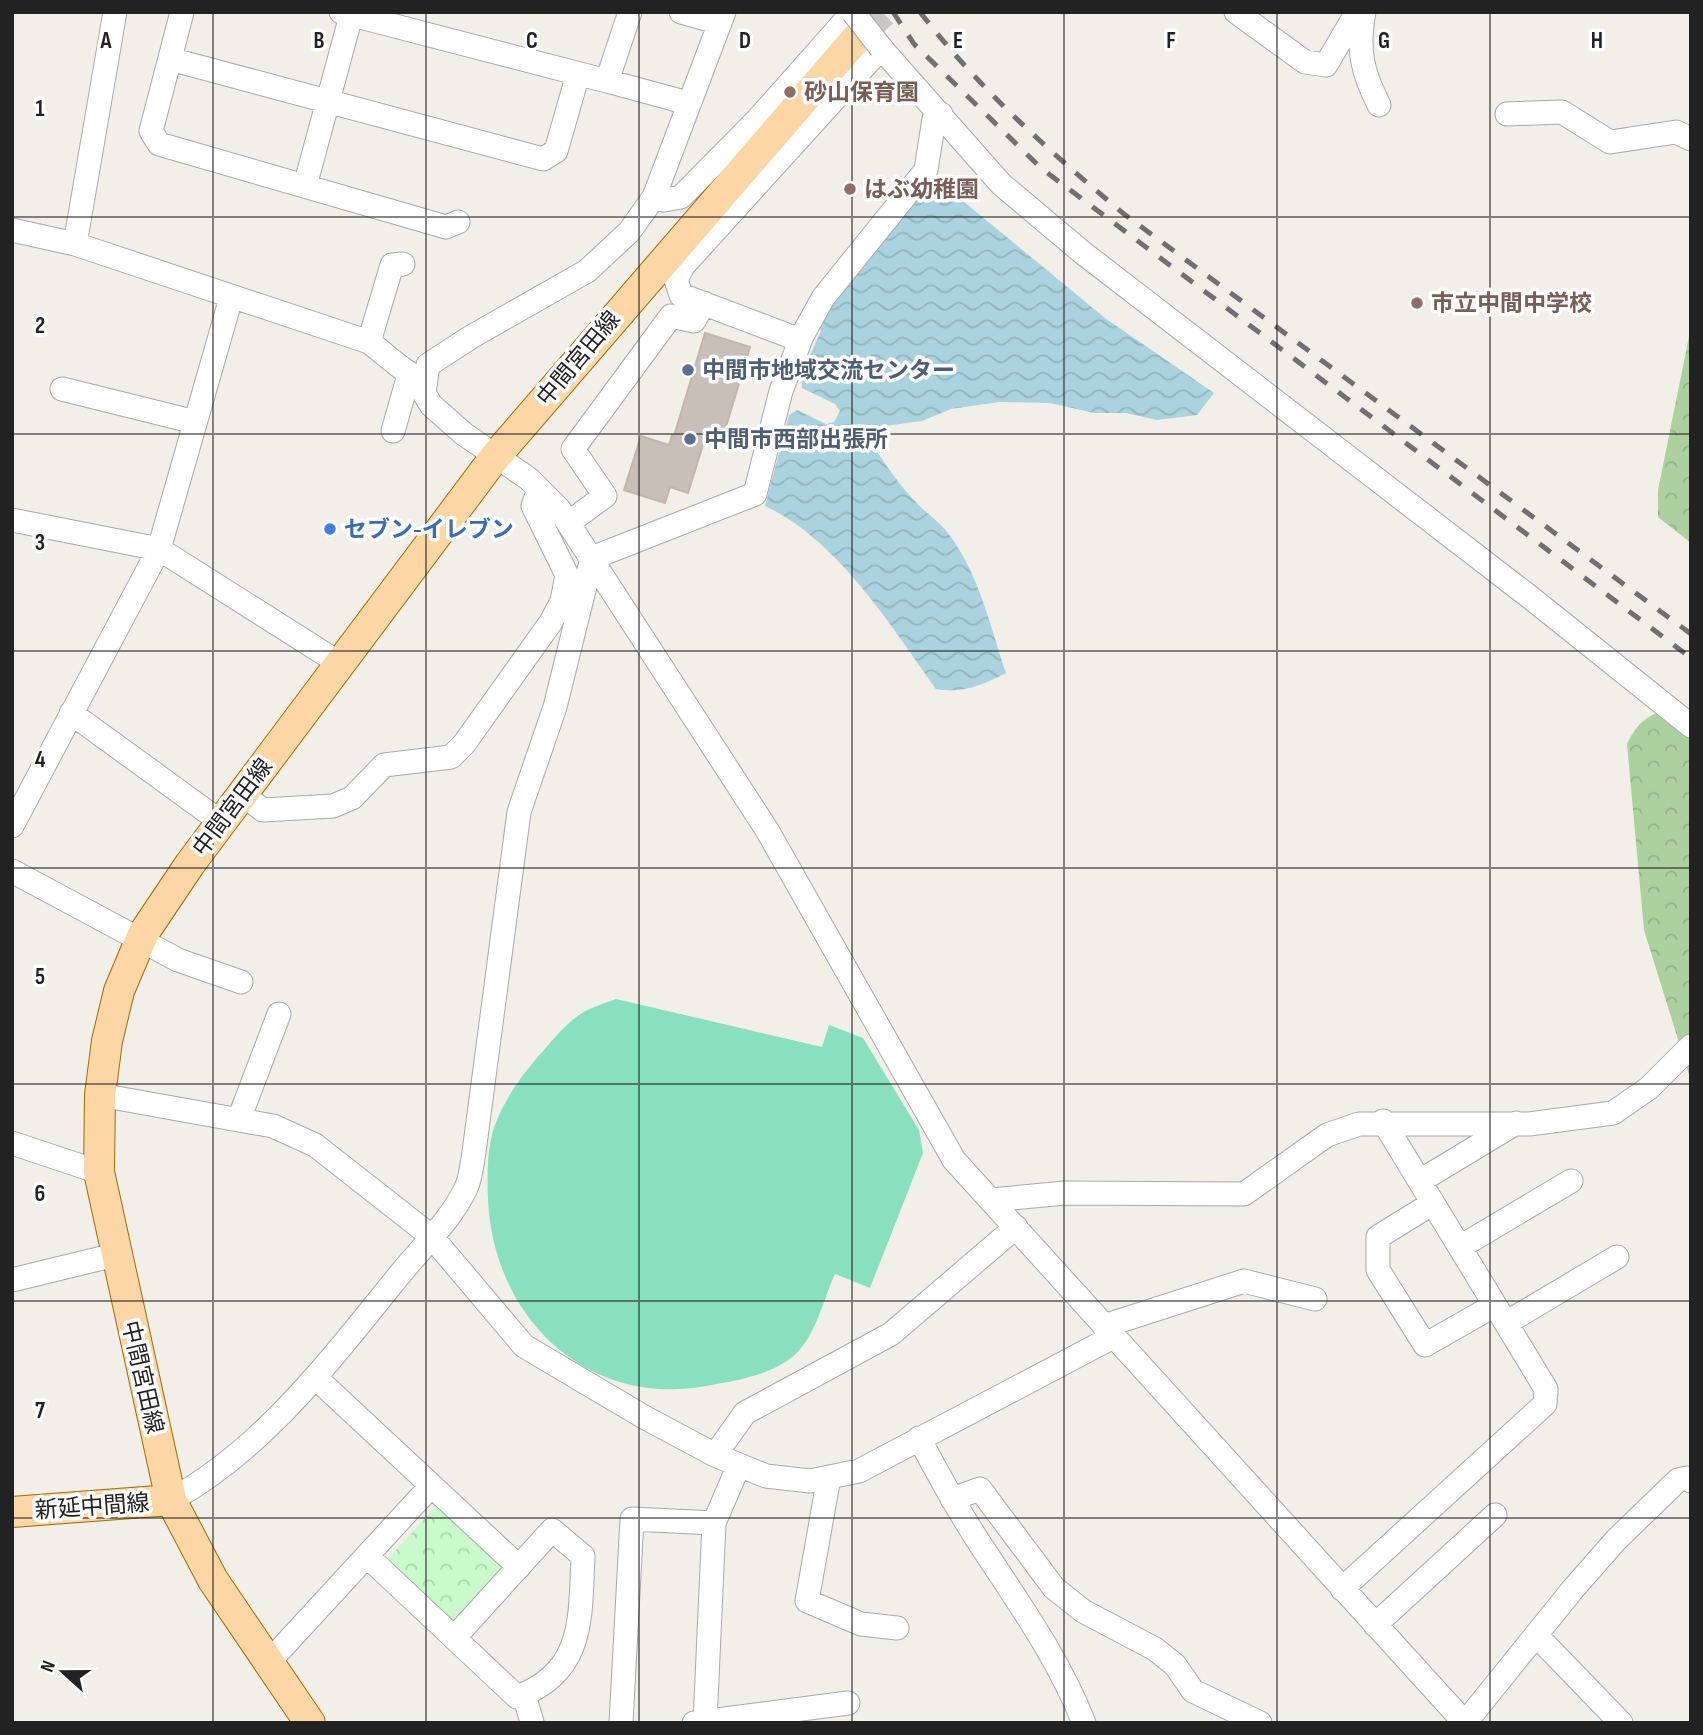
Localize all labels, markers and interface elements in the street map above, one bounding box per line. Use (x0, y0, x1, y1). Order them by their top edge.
text: A (100, 27, 113, 55)
text: B (314, 27, 325, 55)
text: C (526, 27, 538, 55)
text: D (739, 27, 751, 55)
text: E (953, 27, 963, 55)
text: F (1166, 27, 1176, 55)
text: G (1378, 27, 1390, 55)
text: H (1591, 27, 1603, 55)
place label: 砂山保育園 (804, 79, 919, 107)
marker: 砂山保育園 (782, 84, 798, 100)
text: 1 (35, 95, 45, 123)
place label: はぶ幼稚園 (864, 176, 979, 204)
marker: はぶ幼稚園 (842, 181, 858, 197)
place label: 市立中間中学校 (1431, 290, 1592, 318)
marker: 市立中間中学校 (1409, 295, 1425, 311)
street label: 中間宮田線 (531, 306, 626, 412)
text: 2 (35, 312, 45, 340)
place label: 中間市地域交流センター (702, 357, 955, 385)
marker: 中間市地域交流センター (680, 362, 696, 378)
place label: 中間市西部出張所 (704, 426, 888, 454)
marker: 中間市西部出張所 (682, 431, 698, 447)
place label: セブン-イレブン (344, 516, 514, 544)
marker: セブン-イレブン (322, 521, 338, 537)
text: 3 (35, 529, 45, 557)
text: 4 (35, 746, 46, 774)
street label: 中間宮田線 (187, 753, 279, 862)
text: 5 (35, 963, 45, 991)
text: 6 (35, 1180, 45, 1208)
street label: 中間宮田線 (115, 1318, 169, 1436)
text: 7 (35, 1397, 45, 1425)
street label: 新延中間線 (34, 1489, 150, 1525)
north arrow (28, 1637, 98, 1707)
text: N (36, 1658, 61, 1675)

